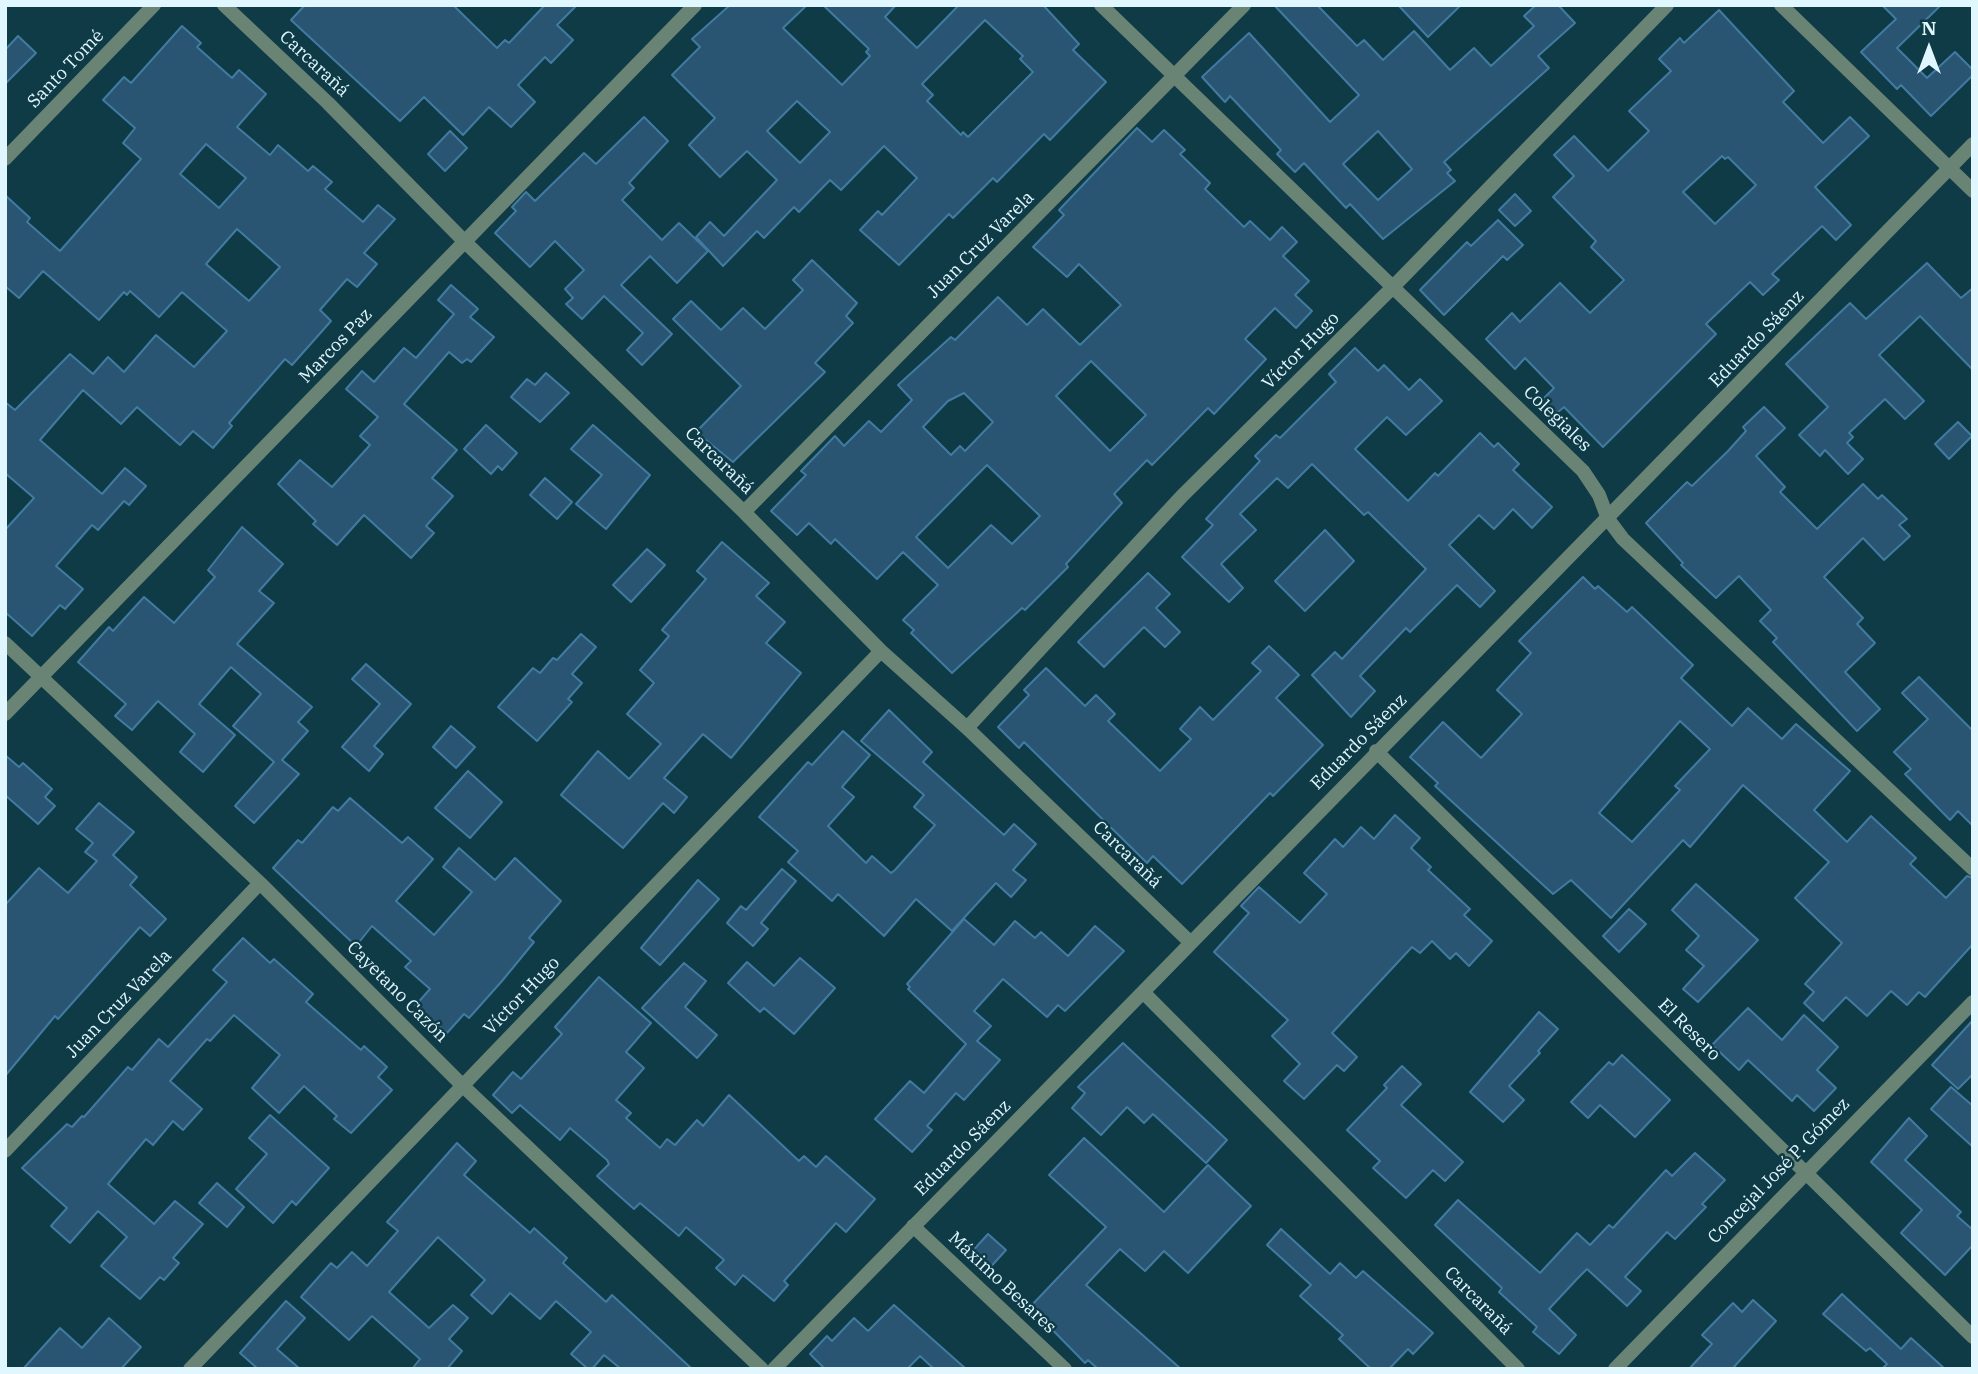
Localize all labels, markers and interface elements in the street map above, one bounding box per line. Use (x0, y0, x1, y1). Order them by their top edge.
north arrow (1894, 14, 1964, 84)
text: N (1921, 16, 1937, 40)
street label: Santo Tomé (23, 25, 109, 113)
street label: Carcarañá (275, 26, 353, 102)
street label: Juan Cruz Varela (923, 187, 1039, 303)
street label: Eduardo Sáenz (1705, 286, 1809, 392)
street label: Marcos Paz (295, 304, 377, 388)
street label: Víctor Hugo (1258, 308, 1344, 394)
street label: Colegiales (1519, 381, 1595, 457)
street label: Carcarañá (680, 423, 758, 499)
street label: Eduardo Sáenz (1306, 689, 1412, 795)
street label: Carcarañá (1088, 817, 1166, 893)
street label: Cayetano Cazón (342, 937, 452, 1047)
street label: Juan Cruz Varela (62, 945, 176, 1063)
street label: Víctor Hugo (479, 952, 565, 1040)
street label: El Resero (1653, 994, 1725, 1066)
street label: Concejal José P. Gómez (1704, 1094, 1854, 1248)
street label: Eduardo Sáenz (910, 1095, 1016, 1201)
street label: Máximo Besares (944, 1228, 1060, 1338)
street label: Carcarañá (1439, 1262, 1517, 1340)

